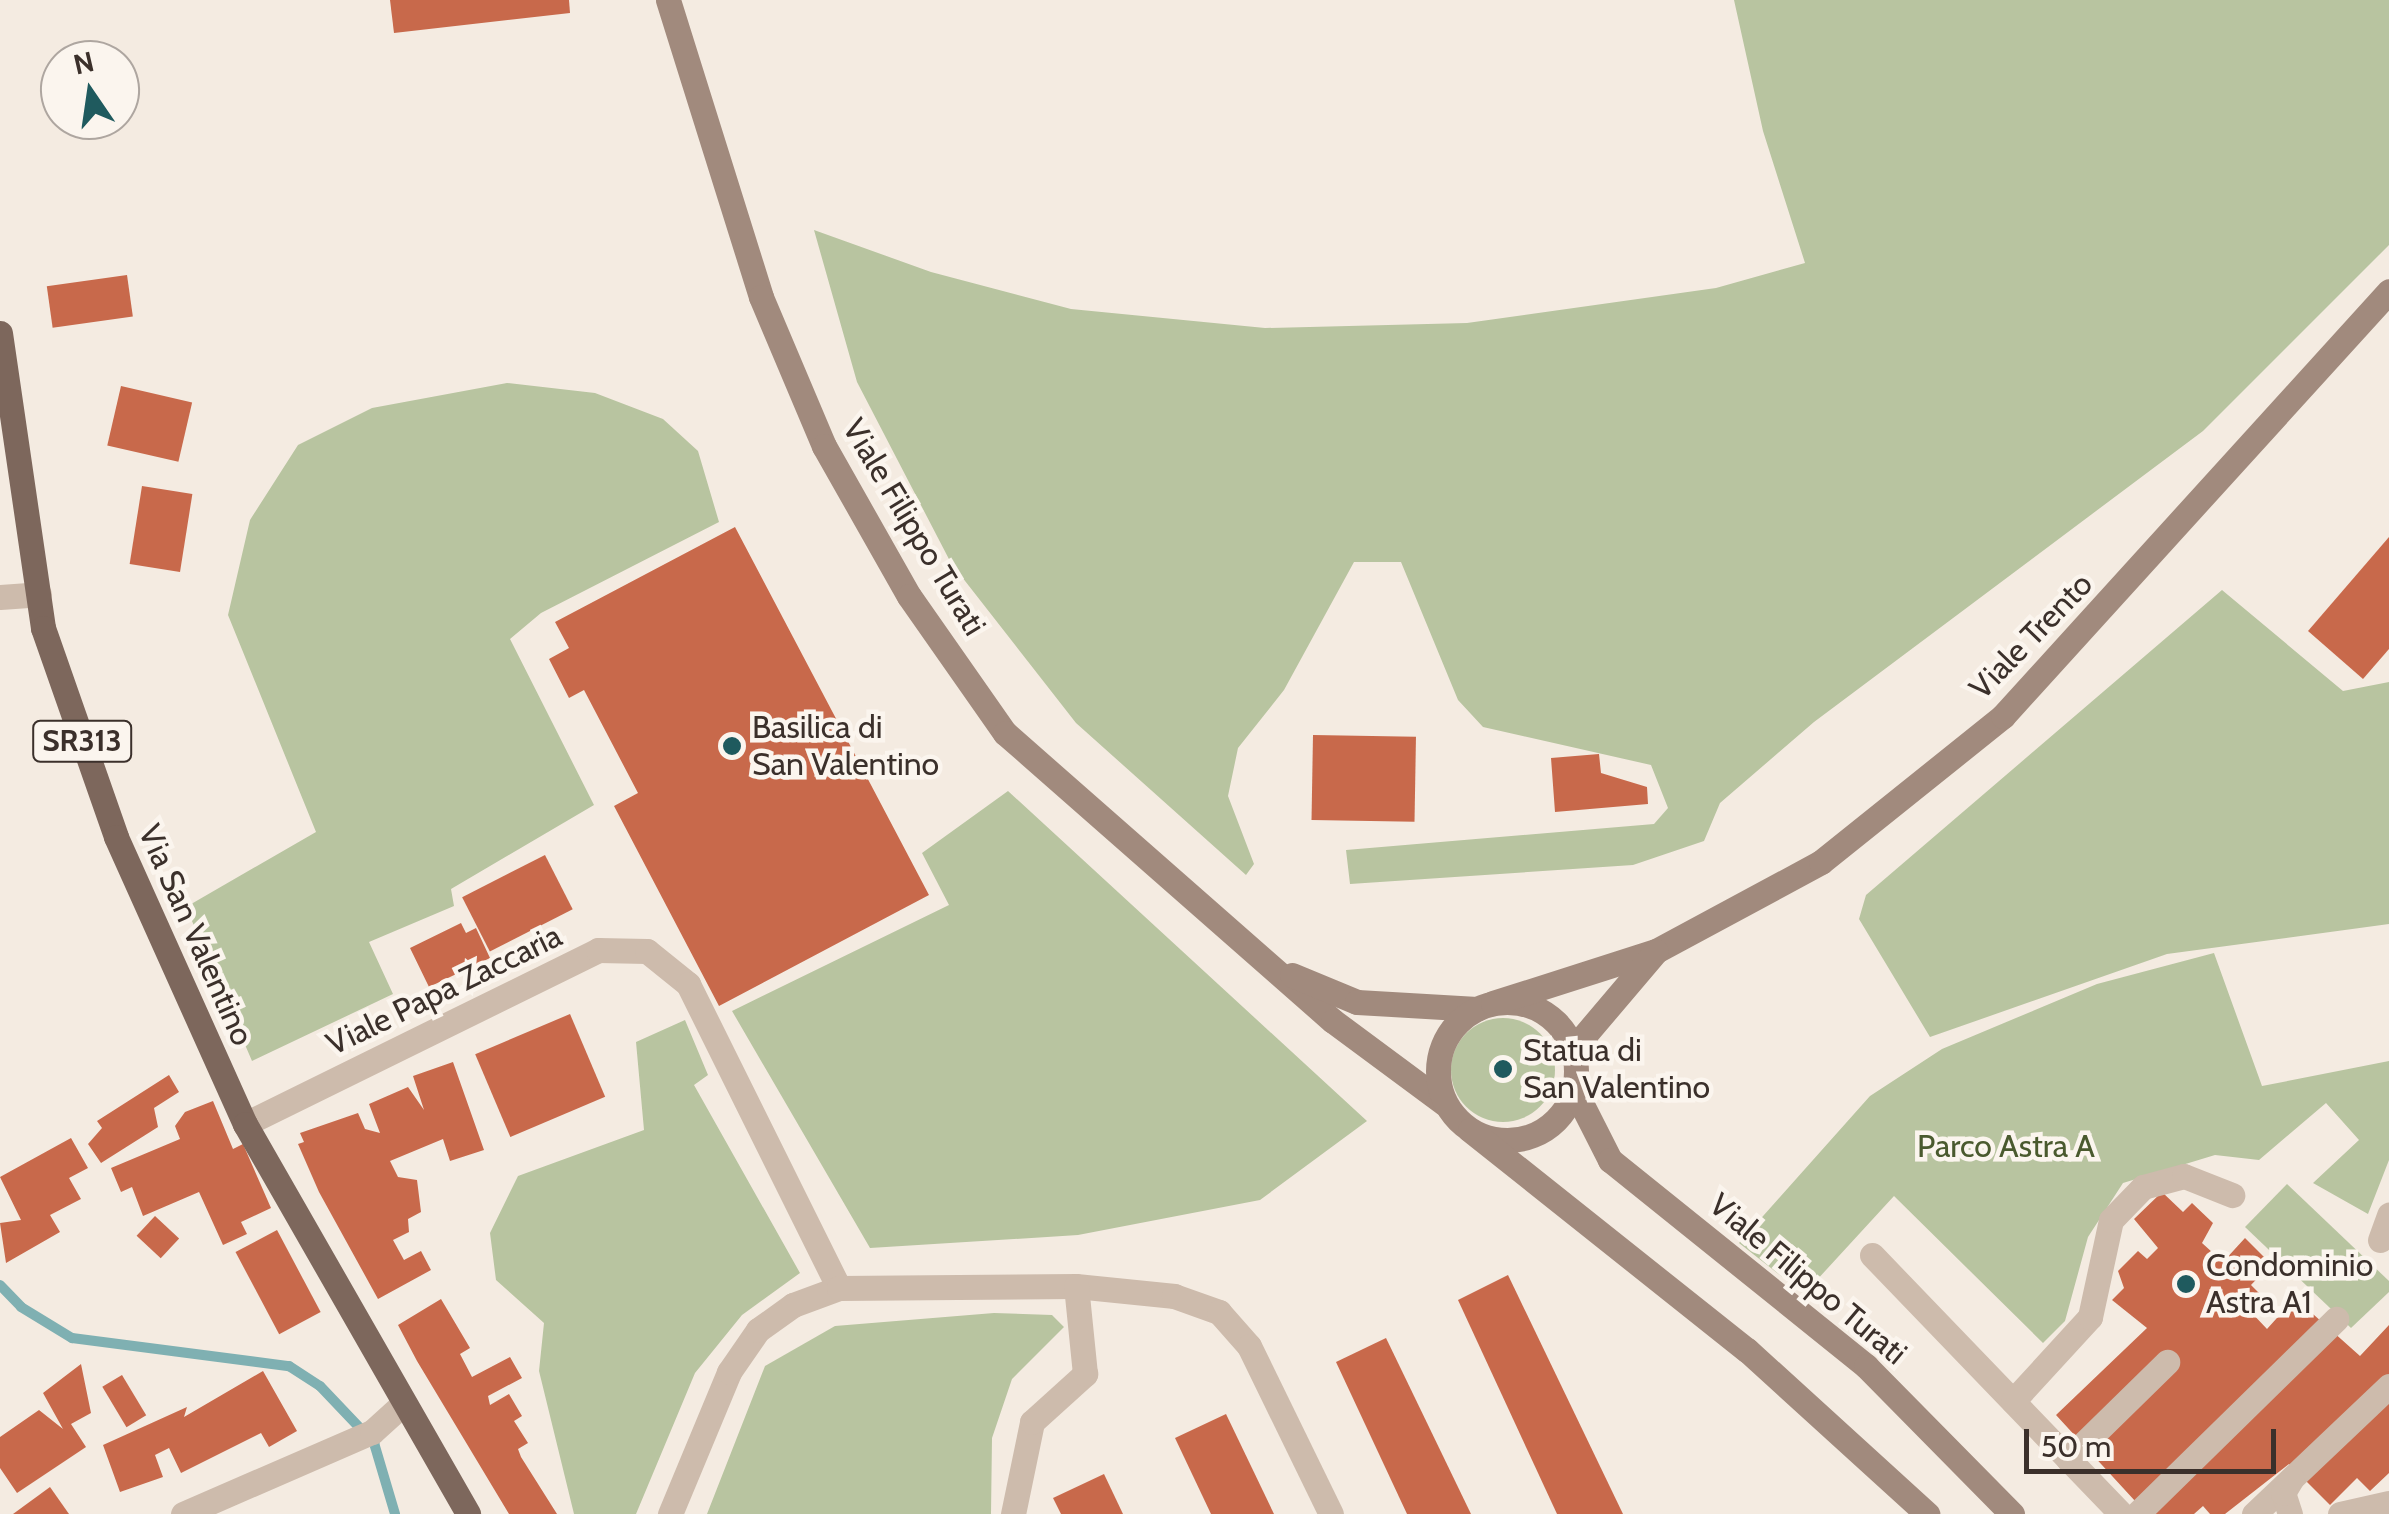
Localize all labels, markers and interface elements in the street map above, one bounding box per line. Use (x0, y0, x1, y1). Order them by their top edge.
north arrow (40, 40, 140, 140)
text: N (70, 44, 97, 82)
street label: Viale Filippo Turati (834, 412, 994, 642)
street label: Viale Trento (1962, 565, 2100, 707)
place label: Basilica di San Valentino (752, 709, 939, 784)
road number: SR313 (32, 716, 132, 766)
marker: Basilica di San Valentino (721, 735, 743, 757)
street label: Via San Valentino (130, 819, 262, 1051)
street label: Viale Papa Zaccaria (320, 916, 568, 1064)
place label: Statua di San Valentino (1523, 1032, 1710, 1107)
marker: Statua di San Valentino (1492, 1058, 1514, 1080)
park label: Parco Astra A (1917, 1127, 2095, 1165)
street label: Viale Filippo Turati (1702, 1185, 1914, 1373)
place label: Condominio Astra A1 (2206, 1247, 2373, 1322)
marker: Condominio Astra A1 (2175, 1273, 2197, 1295)
scale bar (2029, 1409, 2282, 1471)
text: 50 m (2041, 1428, 2111, 1465)

